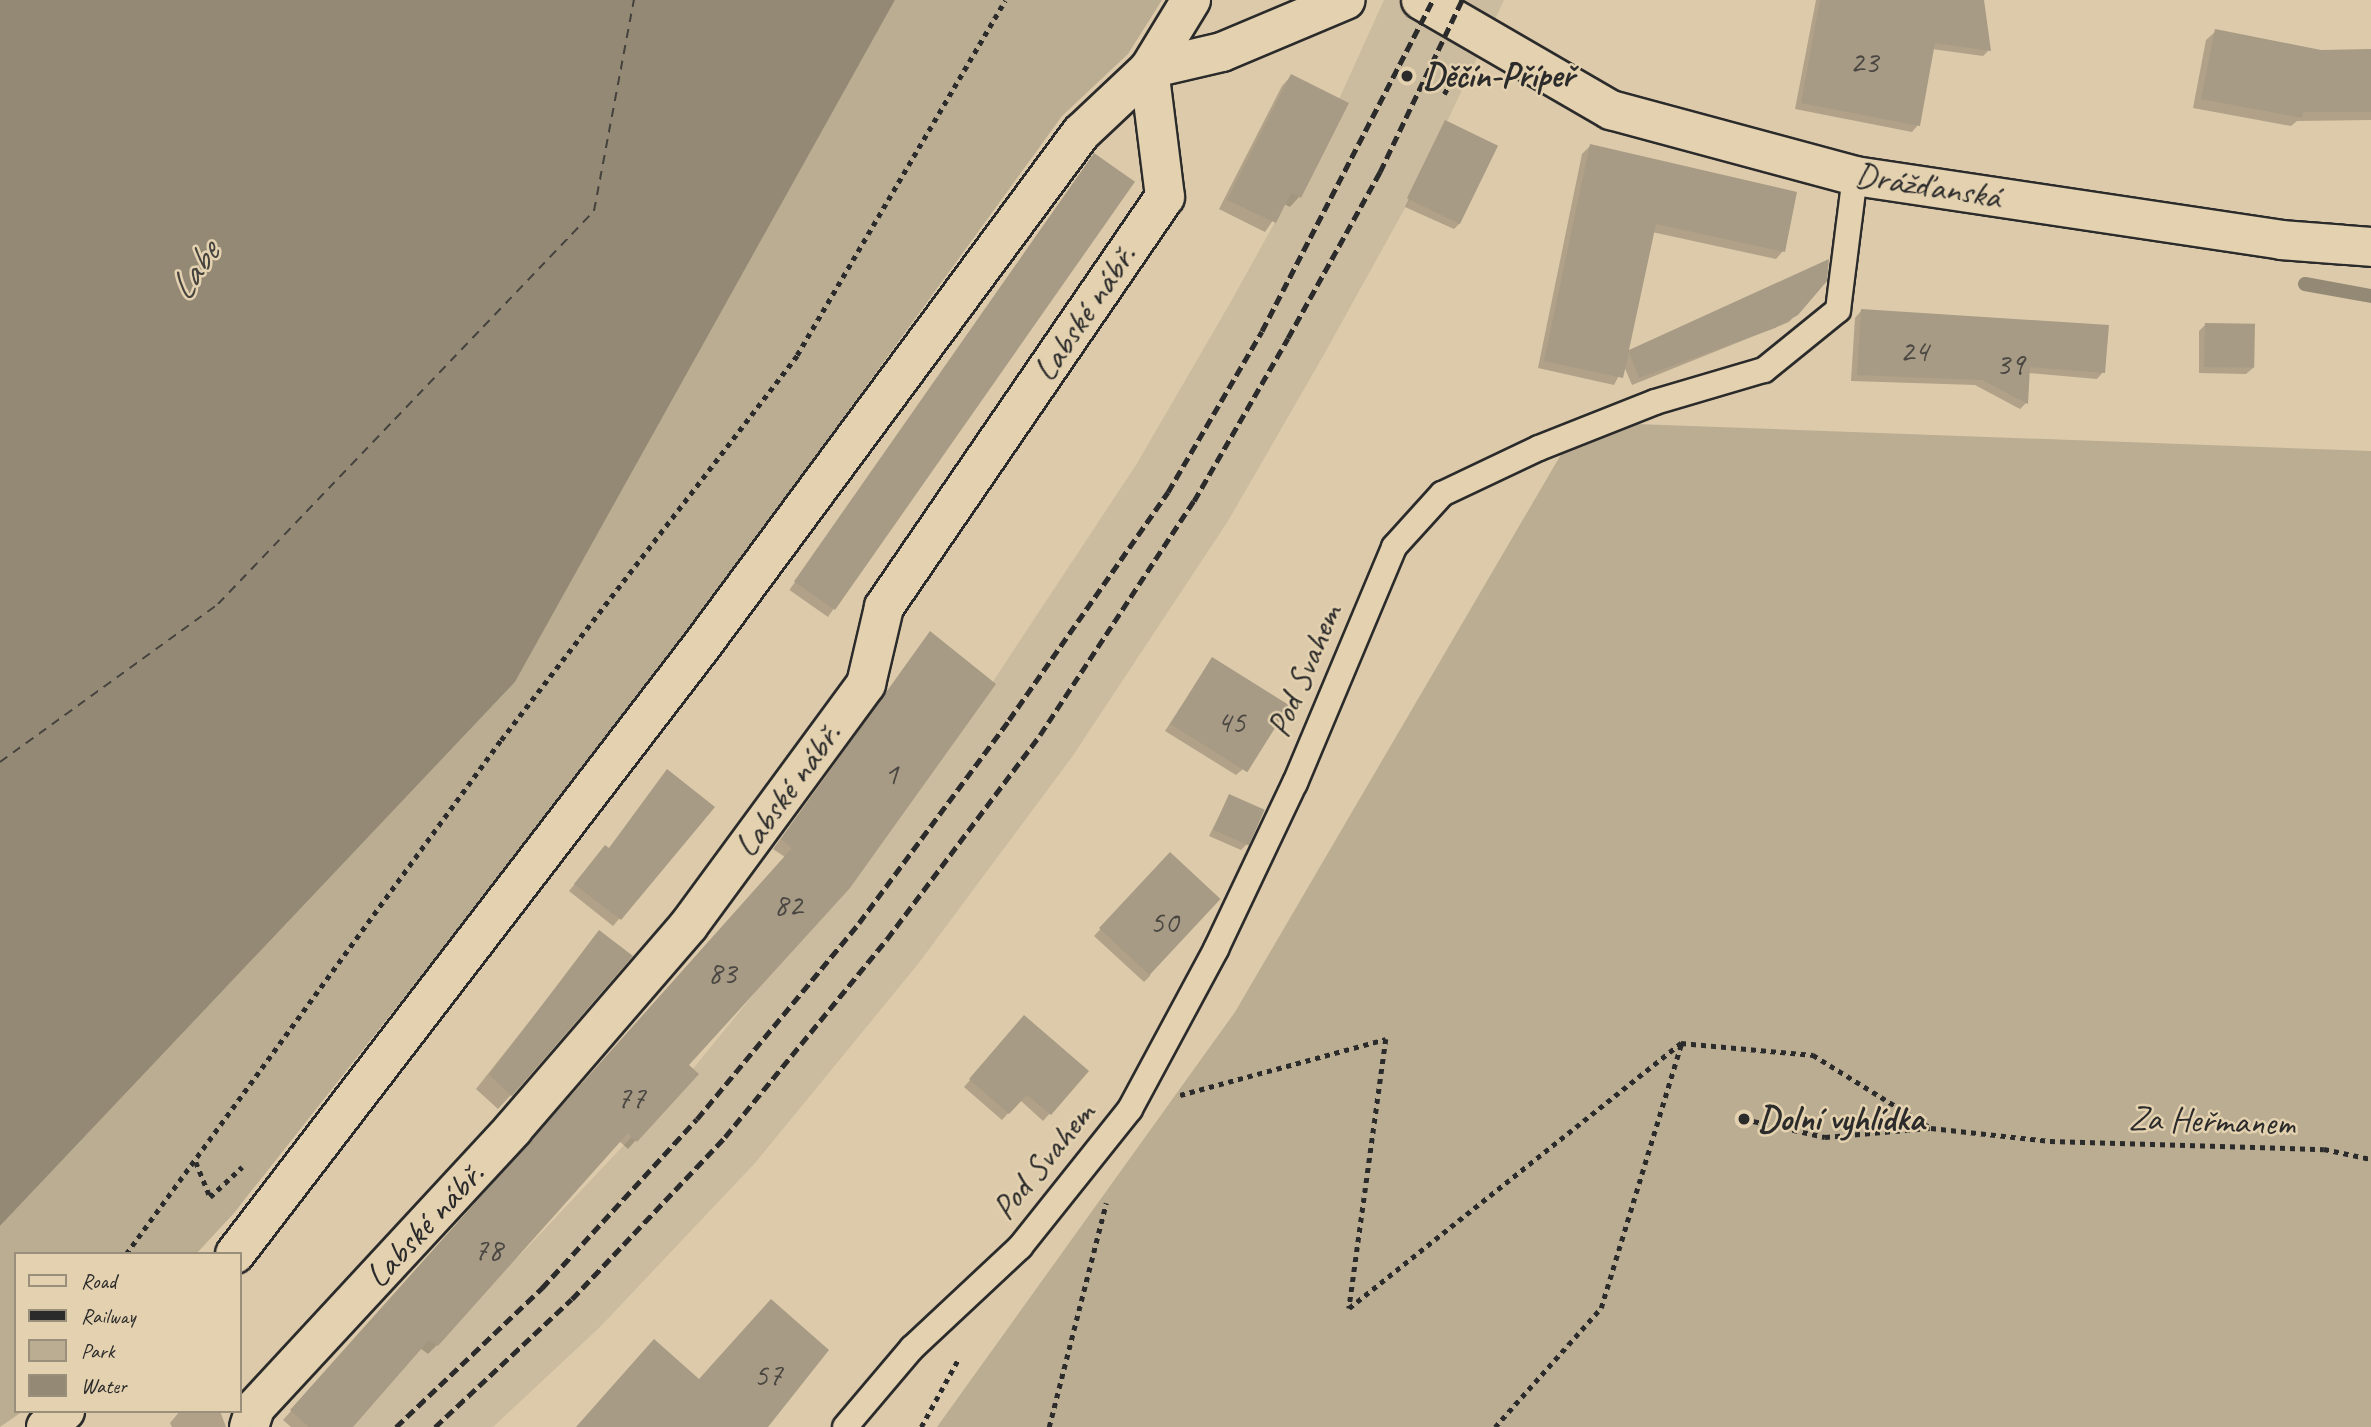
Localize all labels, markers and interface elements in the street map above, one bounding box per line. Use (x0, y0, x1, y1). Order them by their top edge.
house number: 23 (1850, 43, 1878, 81)
place label: Děčín-Přípeř (1423, 55, 1574, 97)
marker: Děčín-Přípeř (1397, 66, 1417, 86)
street label: Drážďanská (1852, 154, 2004, 218)
water label: Labe (159, 234, 229, 308)
street label: Labské nábř. (1024, 237, 1146, 389)
house number: 24 (1900, 332, 1928, 370)
house number: 39 (1996, 345, 2024, 383)
street label: Pod Svahem (1258, 599, 1350, 743)
house number: 45 (1217, 703, 1245, 741)
street label: Labské nábř. (725, 715, 851, 865)
house number: 1 (884, 755, 898, 793)
house number: 82 (774, 886, 802, 924)
house number: 50 (1150, 903, 1178, 941)
house number: 83 (708, 954, 736, 992)
house number: 77 (617, 1079, 645, 1117)
street label: Pod Svahem (983, 1094, 1103, 1228)
street label: Za Heřmanem (2128, 1097, 2296, 1145)
place label: Dolní vyhlídka (1758, 1098, 1924, 1140)
marker: Dolní vyhlídka (1736, 1111, 1752, 1127)
street label: Labské nábř. (357, 1154, 493, 1296)
house number: 78 (474, 1231, 502, 1269)
legend (14, 1252, 242, 1413)
text: Road (81, 1268, 116, 1294)
text: Railway (81, 1303, 135, 1329)
text: Park (81, 1338, 114, 1364)
house number: 57 (754, 1356, 782, 1394)
text: Water (81, 1373, 127, 1399)

